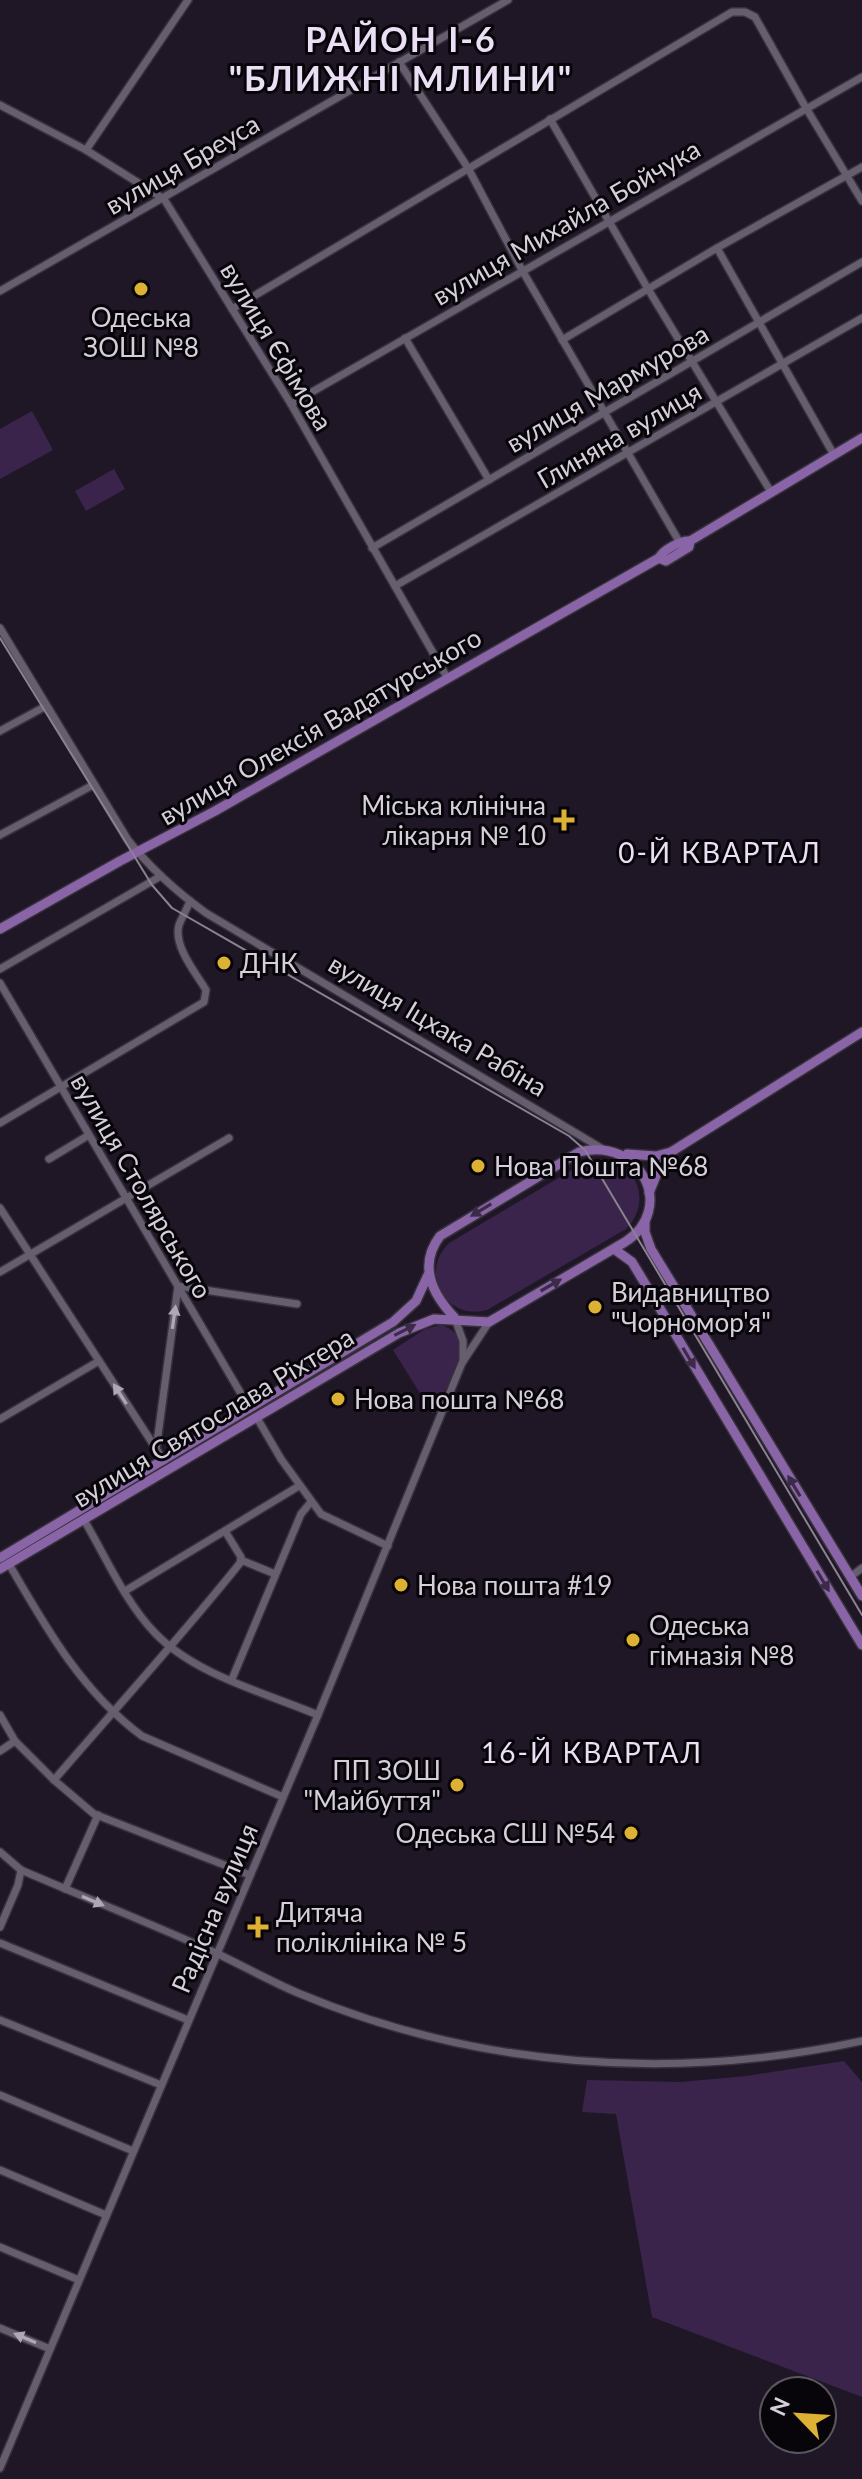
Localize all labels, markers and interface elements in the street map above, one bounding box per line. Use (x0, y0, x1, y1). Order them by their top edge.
district label: РАЙОН І-6 "БЛИЖНІ МЛИНИ" (229, 18, 573, 98)
street label: вулиця Бреуса (99, 107, 265, 221)
street label: вулиця Михайла Бойчука (427, 132, 705, 312)
street label: вулиця Єфімова (214, 256, 340, 436)
marker: Одеська ЗОШ №8 (132, 280, 150, 298)
place label: Одеська ЗОШ №8 (83, 301, 199, 363)
street label: вулиця Мармурова (500, 317, 714, 459)
street label: Глиняна вулиця (531, 375, 707, 495)
street label: вулиця Олексія Вадатурського (153, 621, 487, 831)
place label: Міська клінічна лікарня № 10 (361, 789, 546, 851)
marker: Міська клінічна лікарня № 10 (553, 809, 575, 831)
district label: 0-Й КВАРТАЛ (618, 835, 822, 869)
place label: ДНК (240, 947, 298, 979)
street label: вулиця Іцхака Рабіна (323, 947, 553, 1103)
marker: ДНК (215, 954, 233, 972)
street label: вулиця Столярського (65, 1068, 219, 1304)
place label: Нова Пошта №68 (494, 1150, 708, 1182)
marker: Нова Пошта №68 (469, 1157, 487, 1175)
one-way arrow (470, 1203, 492, 1217)
place label: Видавництво "Чорномор'я" (611, 1276, 771, 1338)
one-way arrow (540, 1278, 562, 1292)
marker: Видавництво "Чорномор'я" (586, 1298, 604, 1316)
one-way arrow (168, 1304, 181, 1329)
street label: вулиця Святослава Ріхтера (67, 1320, 359, 1514)
one-way arrow (394, 1324, 417, 1337)
one-way arrow (682, 1347, 696, 1369)
place label: Нова пошта №68 (354, 1383, 564, 1415)
one-way arrow (113, 1384, 128, 1405)
marker: Нова пошта №68 (329, 1390, 347, 1408)
one-way arrow (788, 1475, 802, 1497)
place label: Нова пошта #19 (417, 1569, 612, 1601)
one-way arrow (816, 1570, 830, 1592)
marker: Нова пошта #19 (392, 1576, 410, 1594)
place label: Одеська гімназія №8 (649, 1609, 794, 1671)
marker: Одеська гімназія №8 (624, 1631, 642, 1649)
district label: 16-Й КВАРТАЛ (481, 1735, 703, 1769)
place label: ПП ЗОШ "Майбуття" (303, 1754, 441, 1816)
marker: ПП ЗОШ "Майбуття" (448, 1776, 466, 1794)
place label: Одеська СШ №54 (396, 1817, 615, 1849)
street label: Радісна вулиця (164, 1819, 264, 1997)
marker: Одеська СШ №54 (622, 1824, 640, 1842)
one-way arrow (81, 1894, 104, 1907)
place label: Дитяча поліклініка № 5 (276, 1896, 467, 1958)
marker: Дитяча поліклініка № 5 (247, 1916, 269, 1938)
one-way arrow (13, 2332, 37, 2345)
north arrow (758, 2375, 838, 2455)
text: N (764, 2393, 795, 2420)

